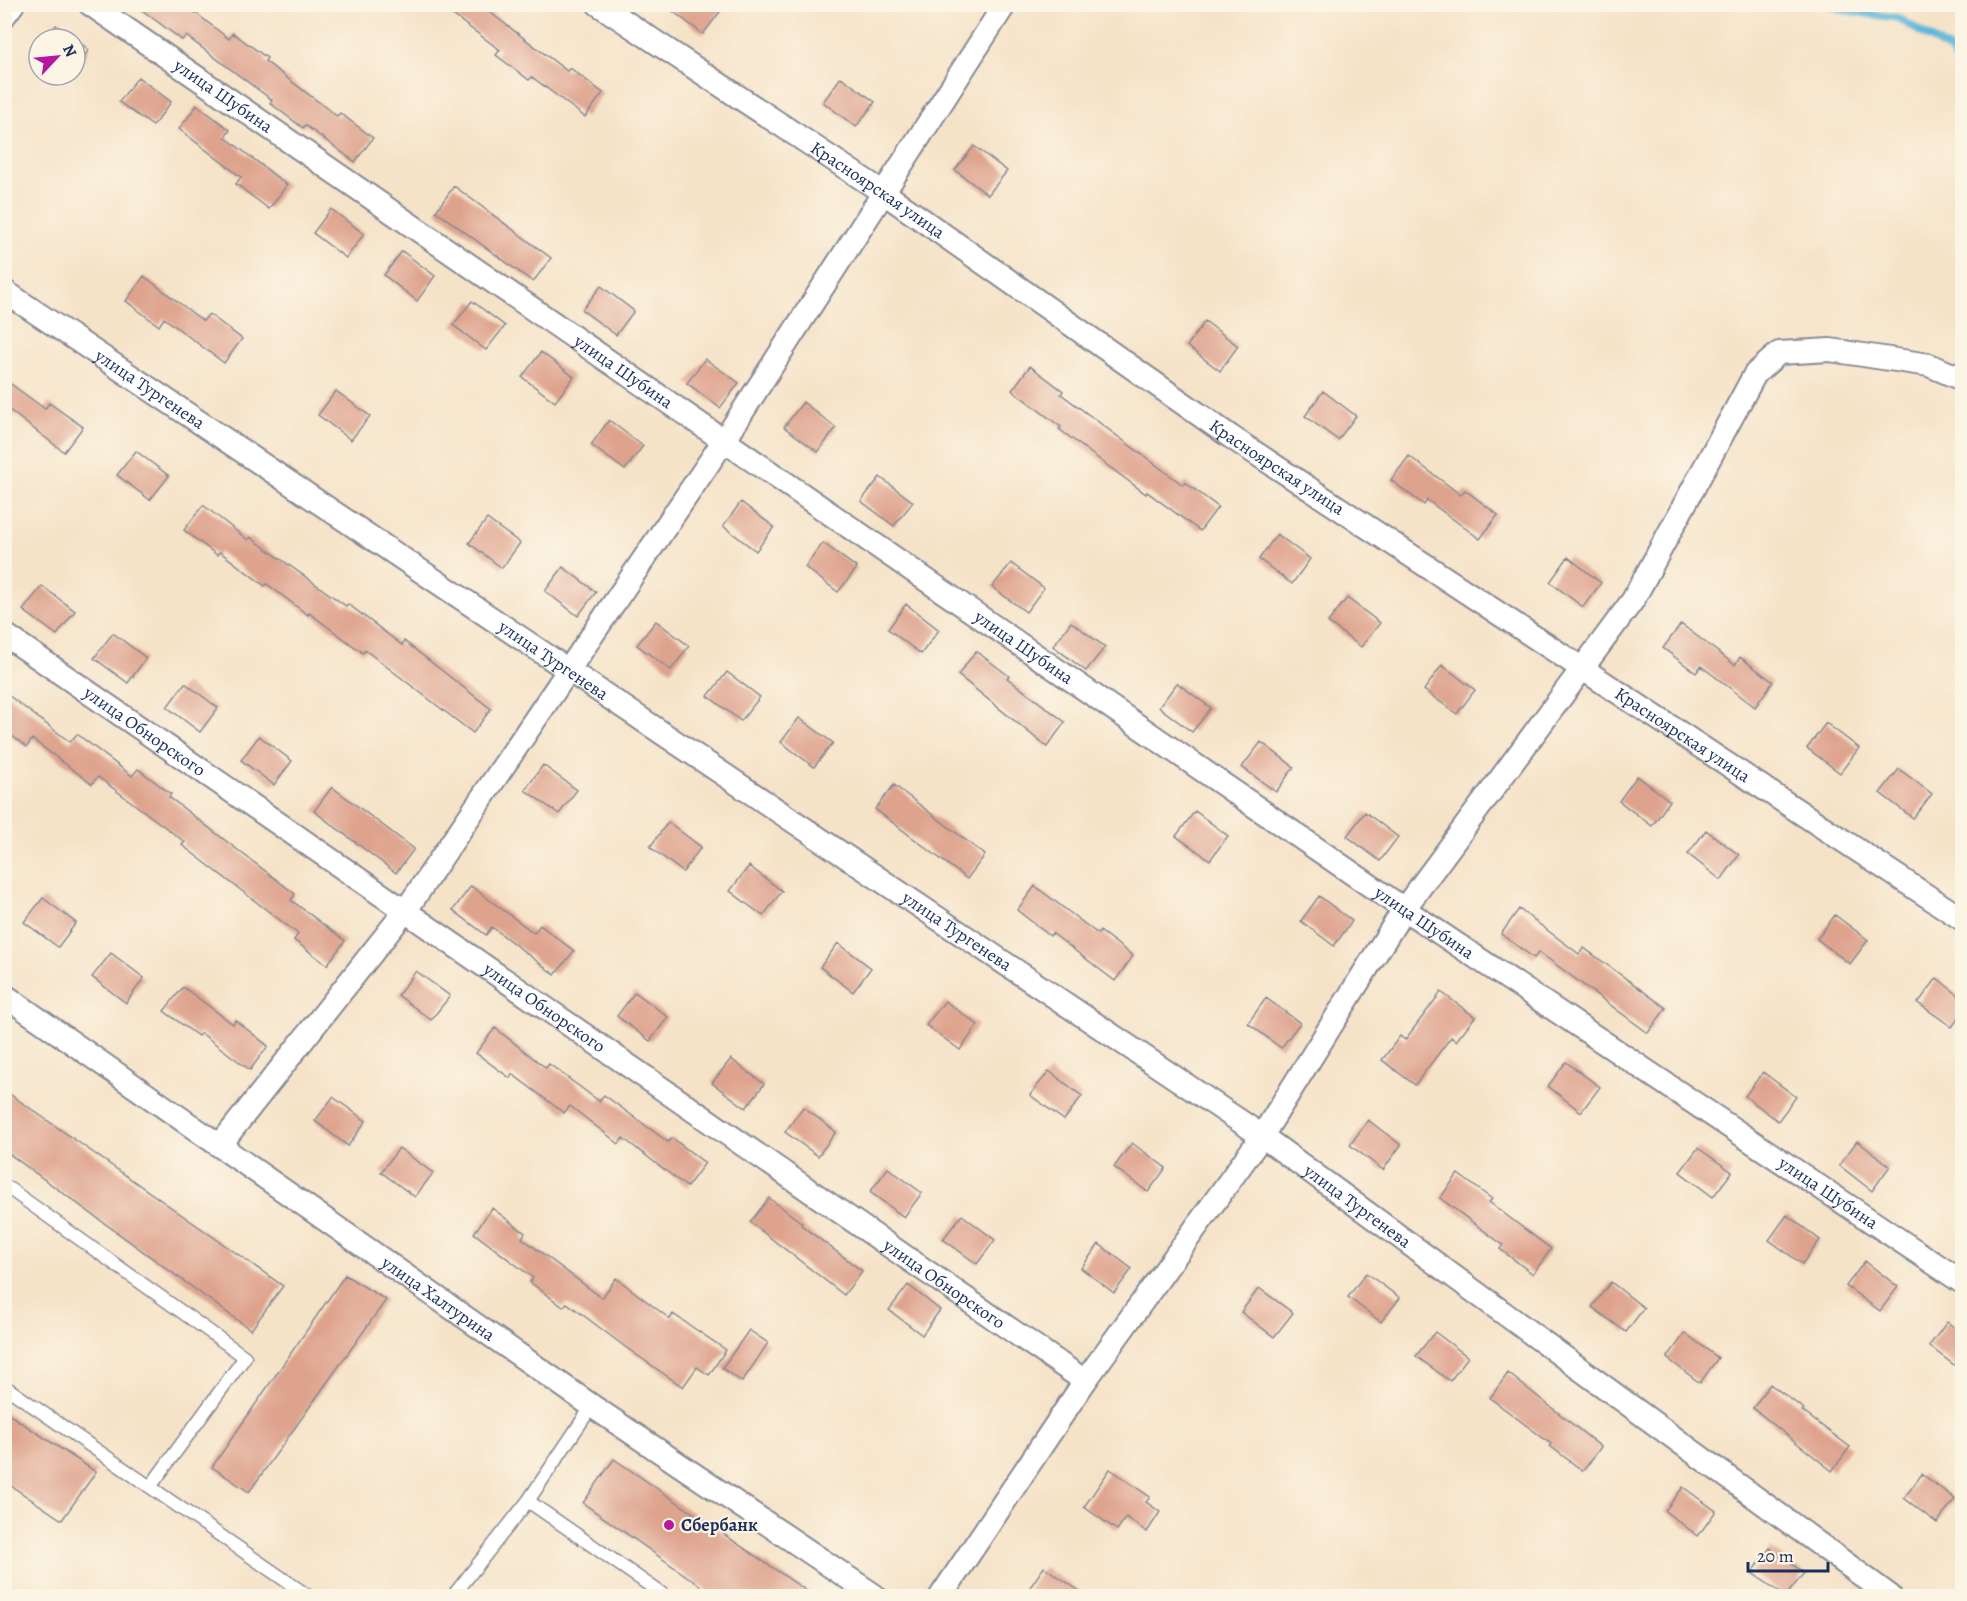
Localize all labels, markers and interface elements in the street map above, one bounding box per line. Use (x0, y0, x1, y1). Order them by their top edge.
north arrow (27, 27, 87, 87)
text: N (57, 41, 82, 61)
street label: улица Шубина (168, 53, 278, 139)
street label: Красноярская улица (806, 136, 950, 245)
street label: улица Шубина (569, 328, 678, 414)
street label: улица Тургенева (90, 343, 210, 435)
street label: Красноярская улица (1205, 414, 1350, 521)
street label: улица Шубина (969, 604, 1079, 690)
street label: улица Тургенева (493, 614, 614, 706)
street label: улица Обнорского (78, 680, 210, 782)
street label: Красноярская улица (1610, 681, 1756, 789)
street label: улица Шубина (1369, 880, 1479, 965)
street label: улица Тургенева (897, 885, 1017, 977)
street label: улица Обнорского (478, 956, 610, 1058)
street label: улица Шубина (1773, 1150, 1884, 1235)
street label: улица Тургенева (1298, 1158, 1417, 1254)
street label: улица Обнорского (878, 1233, 1010, 1334)
street label: улица Халтурина (376, 1250, 501, 1347)
place label: Сбербанк (681, 1513, 758, 1537)
marker: Сбербанк (662, 1518, 676, 1532)
scale bar (1748, 1535, 1828, 1573)
text: 20 m (1757, 1544, 1794, 1568)

